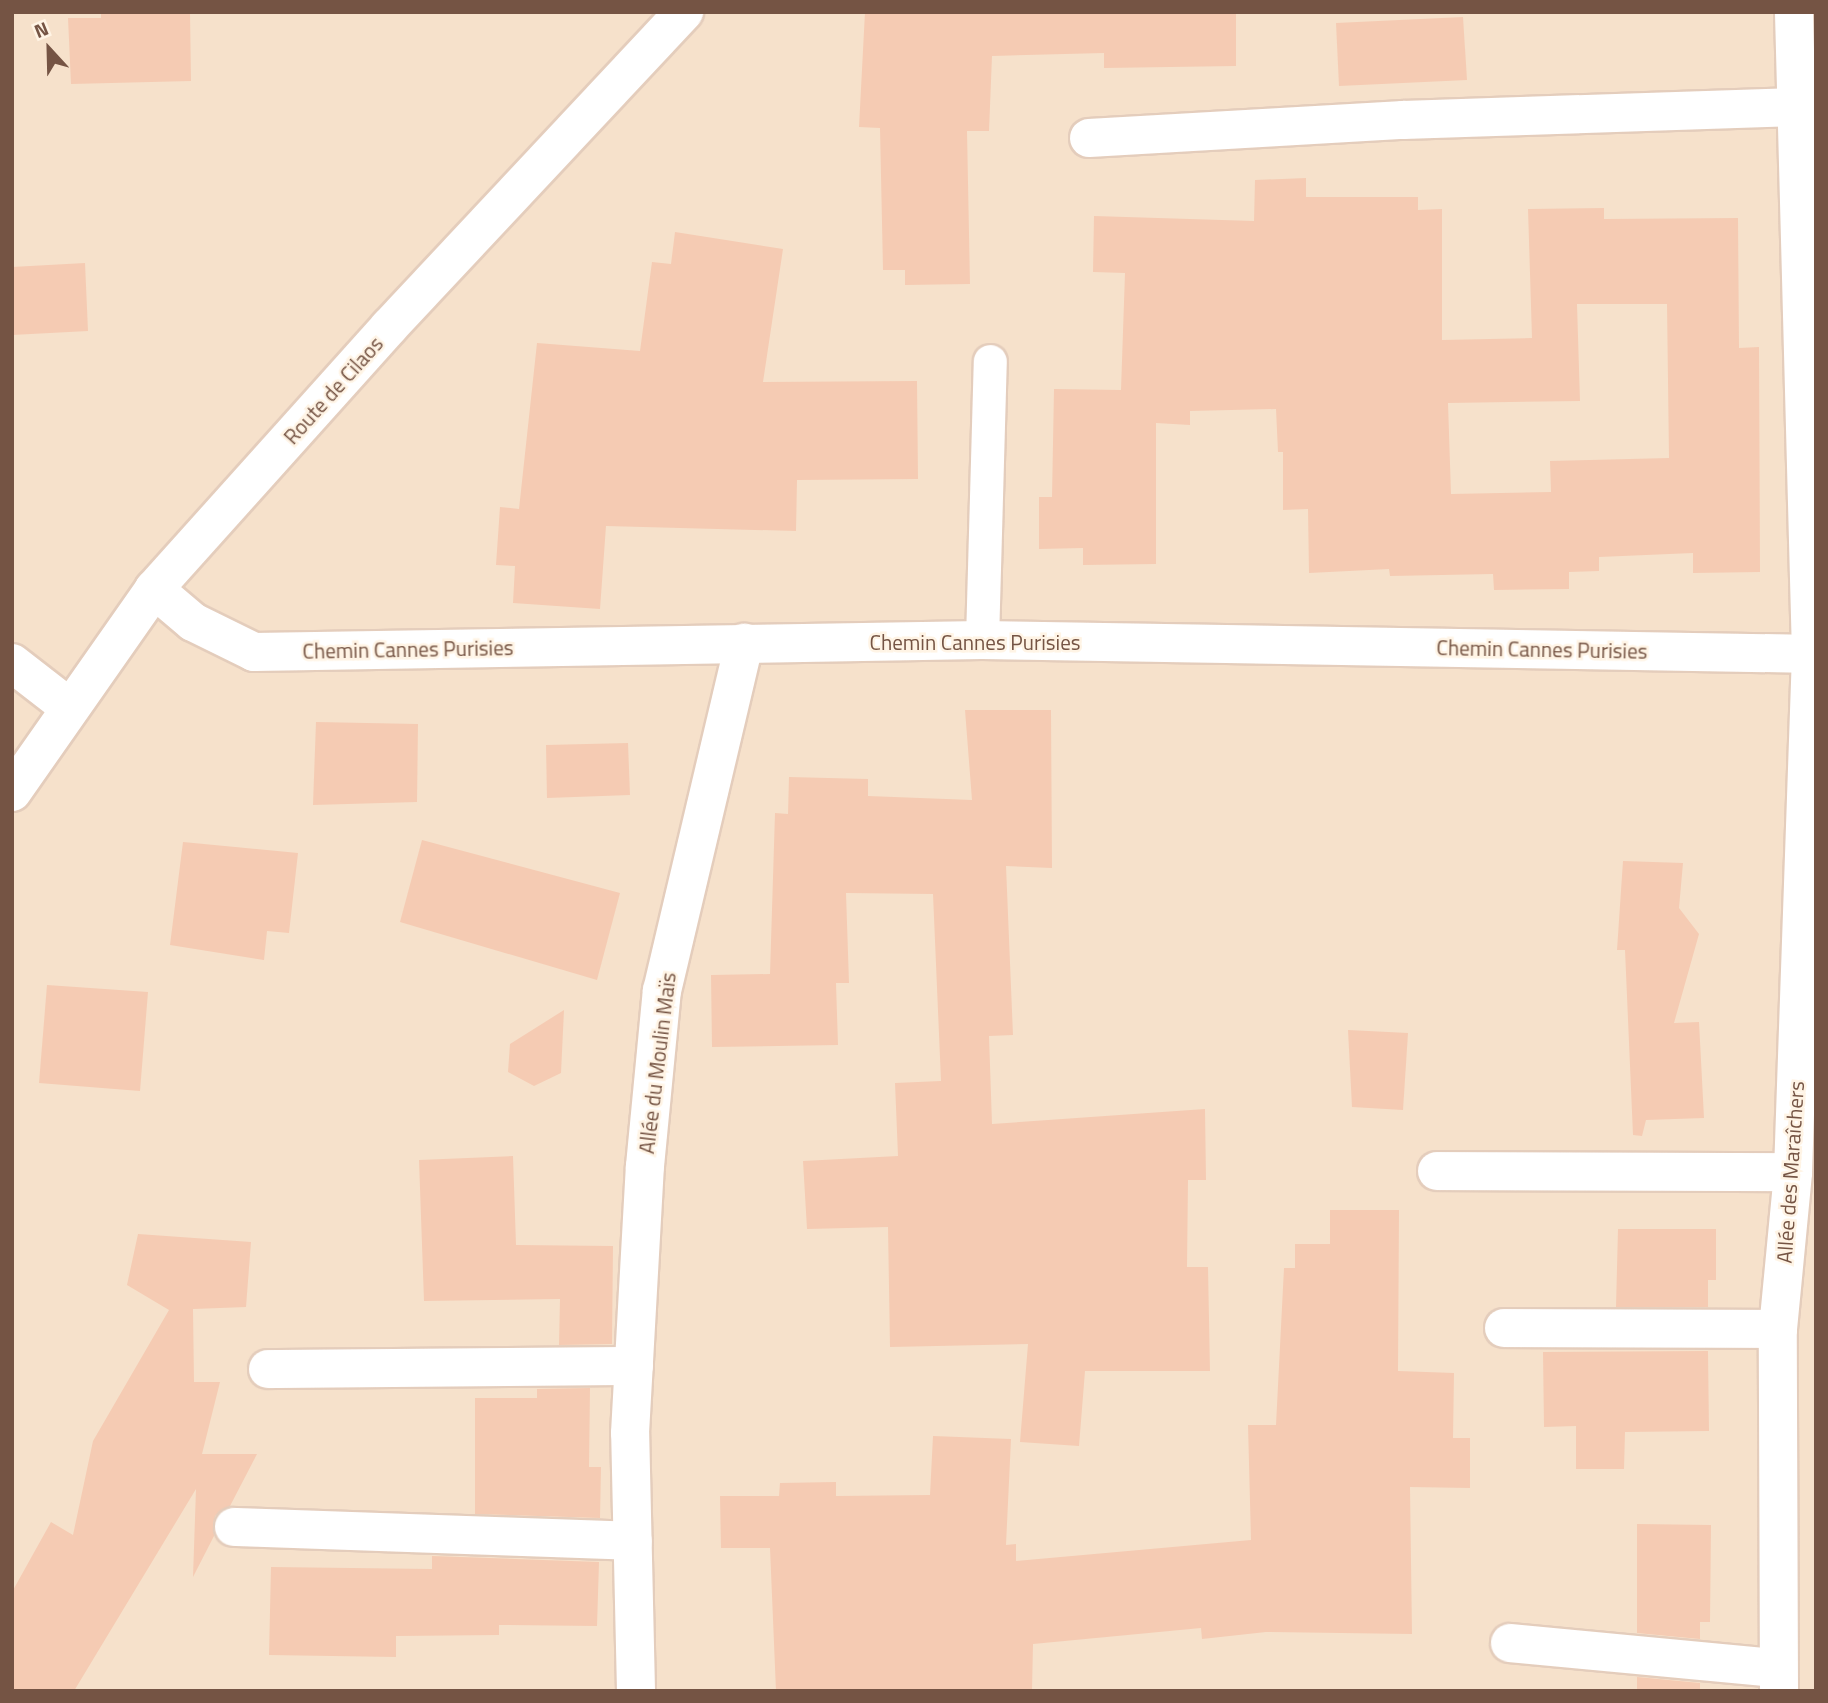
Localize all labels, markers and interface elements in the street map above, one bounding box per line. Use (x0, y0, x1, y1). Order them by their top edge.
text: N (29, 13, 52, 45)
north arrow (14, 14, 84, 84)
street label: Route de Cilaos (278, 331, 388, 449)
street label: Chemin Cannes Purisies (869, 629, 1081, 655)
street label: Chemin Cannes Purisies (302, 635, 514, 663)
street label: Chemin Cannes Purisies (1436, 635, 1648, 663)
street label: Allée du Moulin Maïs (633, 971, 681, 1155)
street label: Allée des Maraîchers (1771, 1080, 1809, 1264)

